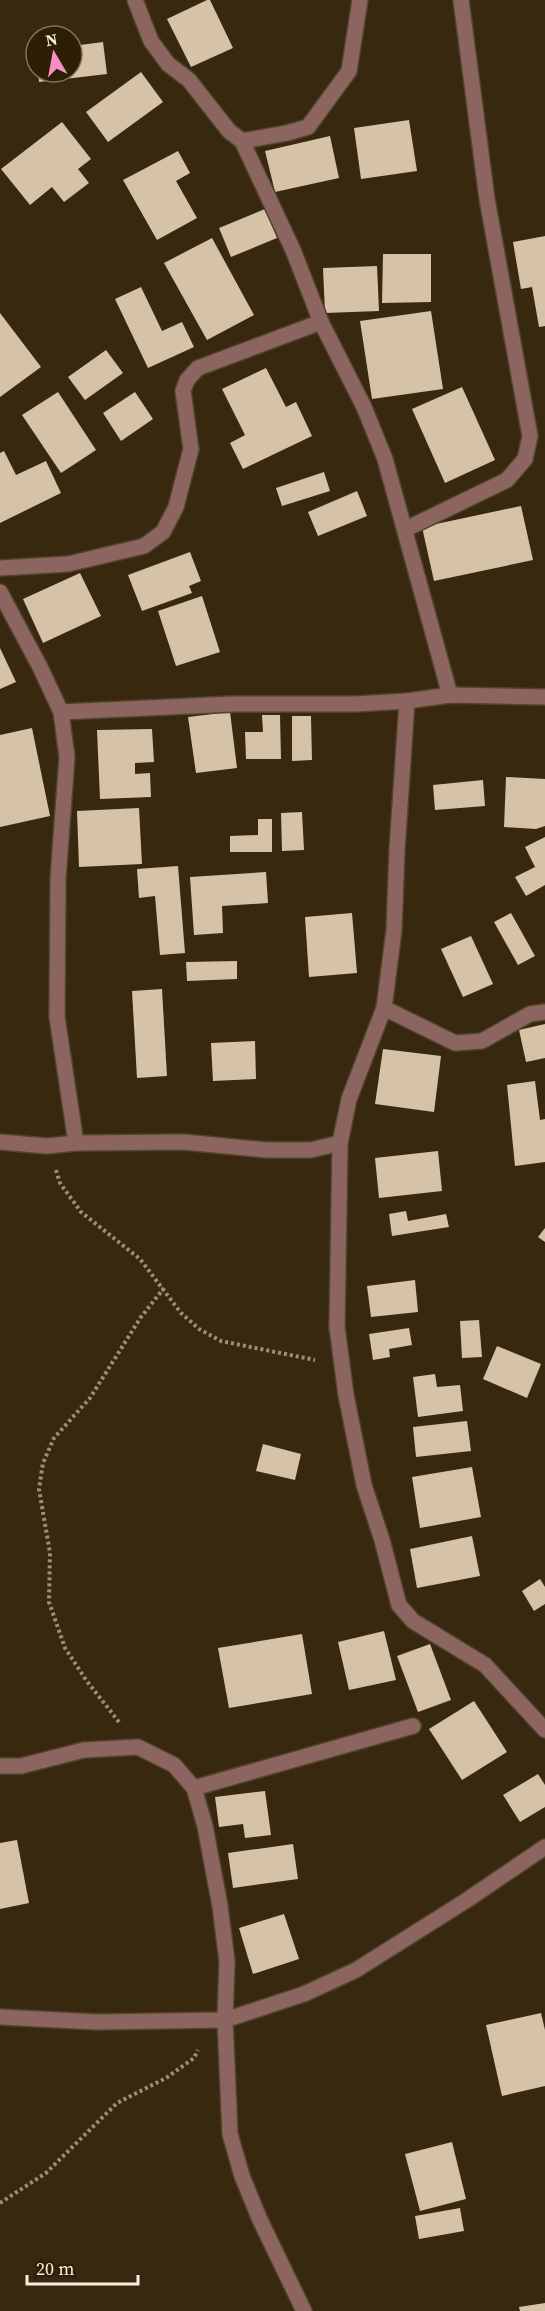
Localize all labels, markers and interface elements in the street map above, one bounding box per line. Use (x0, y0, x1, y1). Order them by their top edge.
north arrow (24, 24, 84, 84)
text: N (44, 27, 59, 51)
scale bar (27, 2248, 138, 2286)
text: 20 m (36, 2256, 74, 2281)

